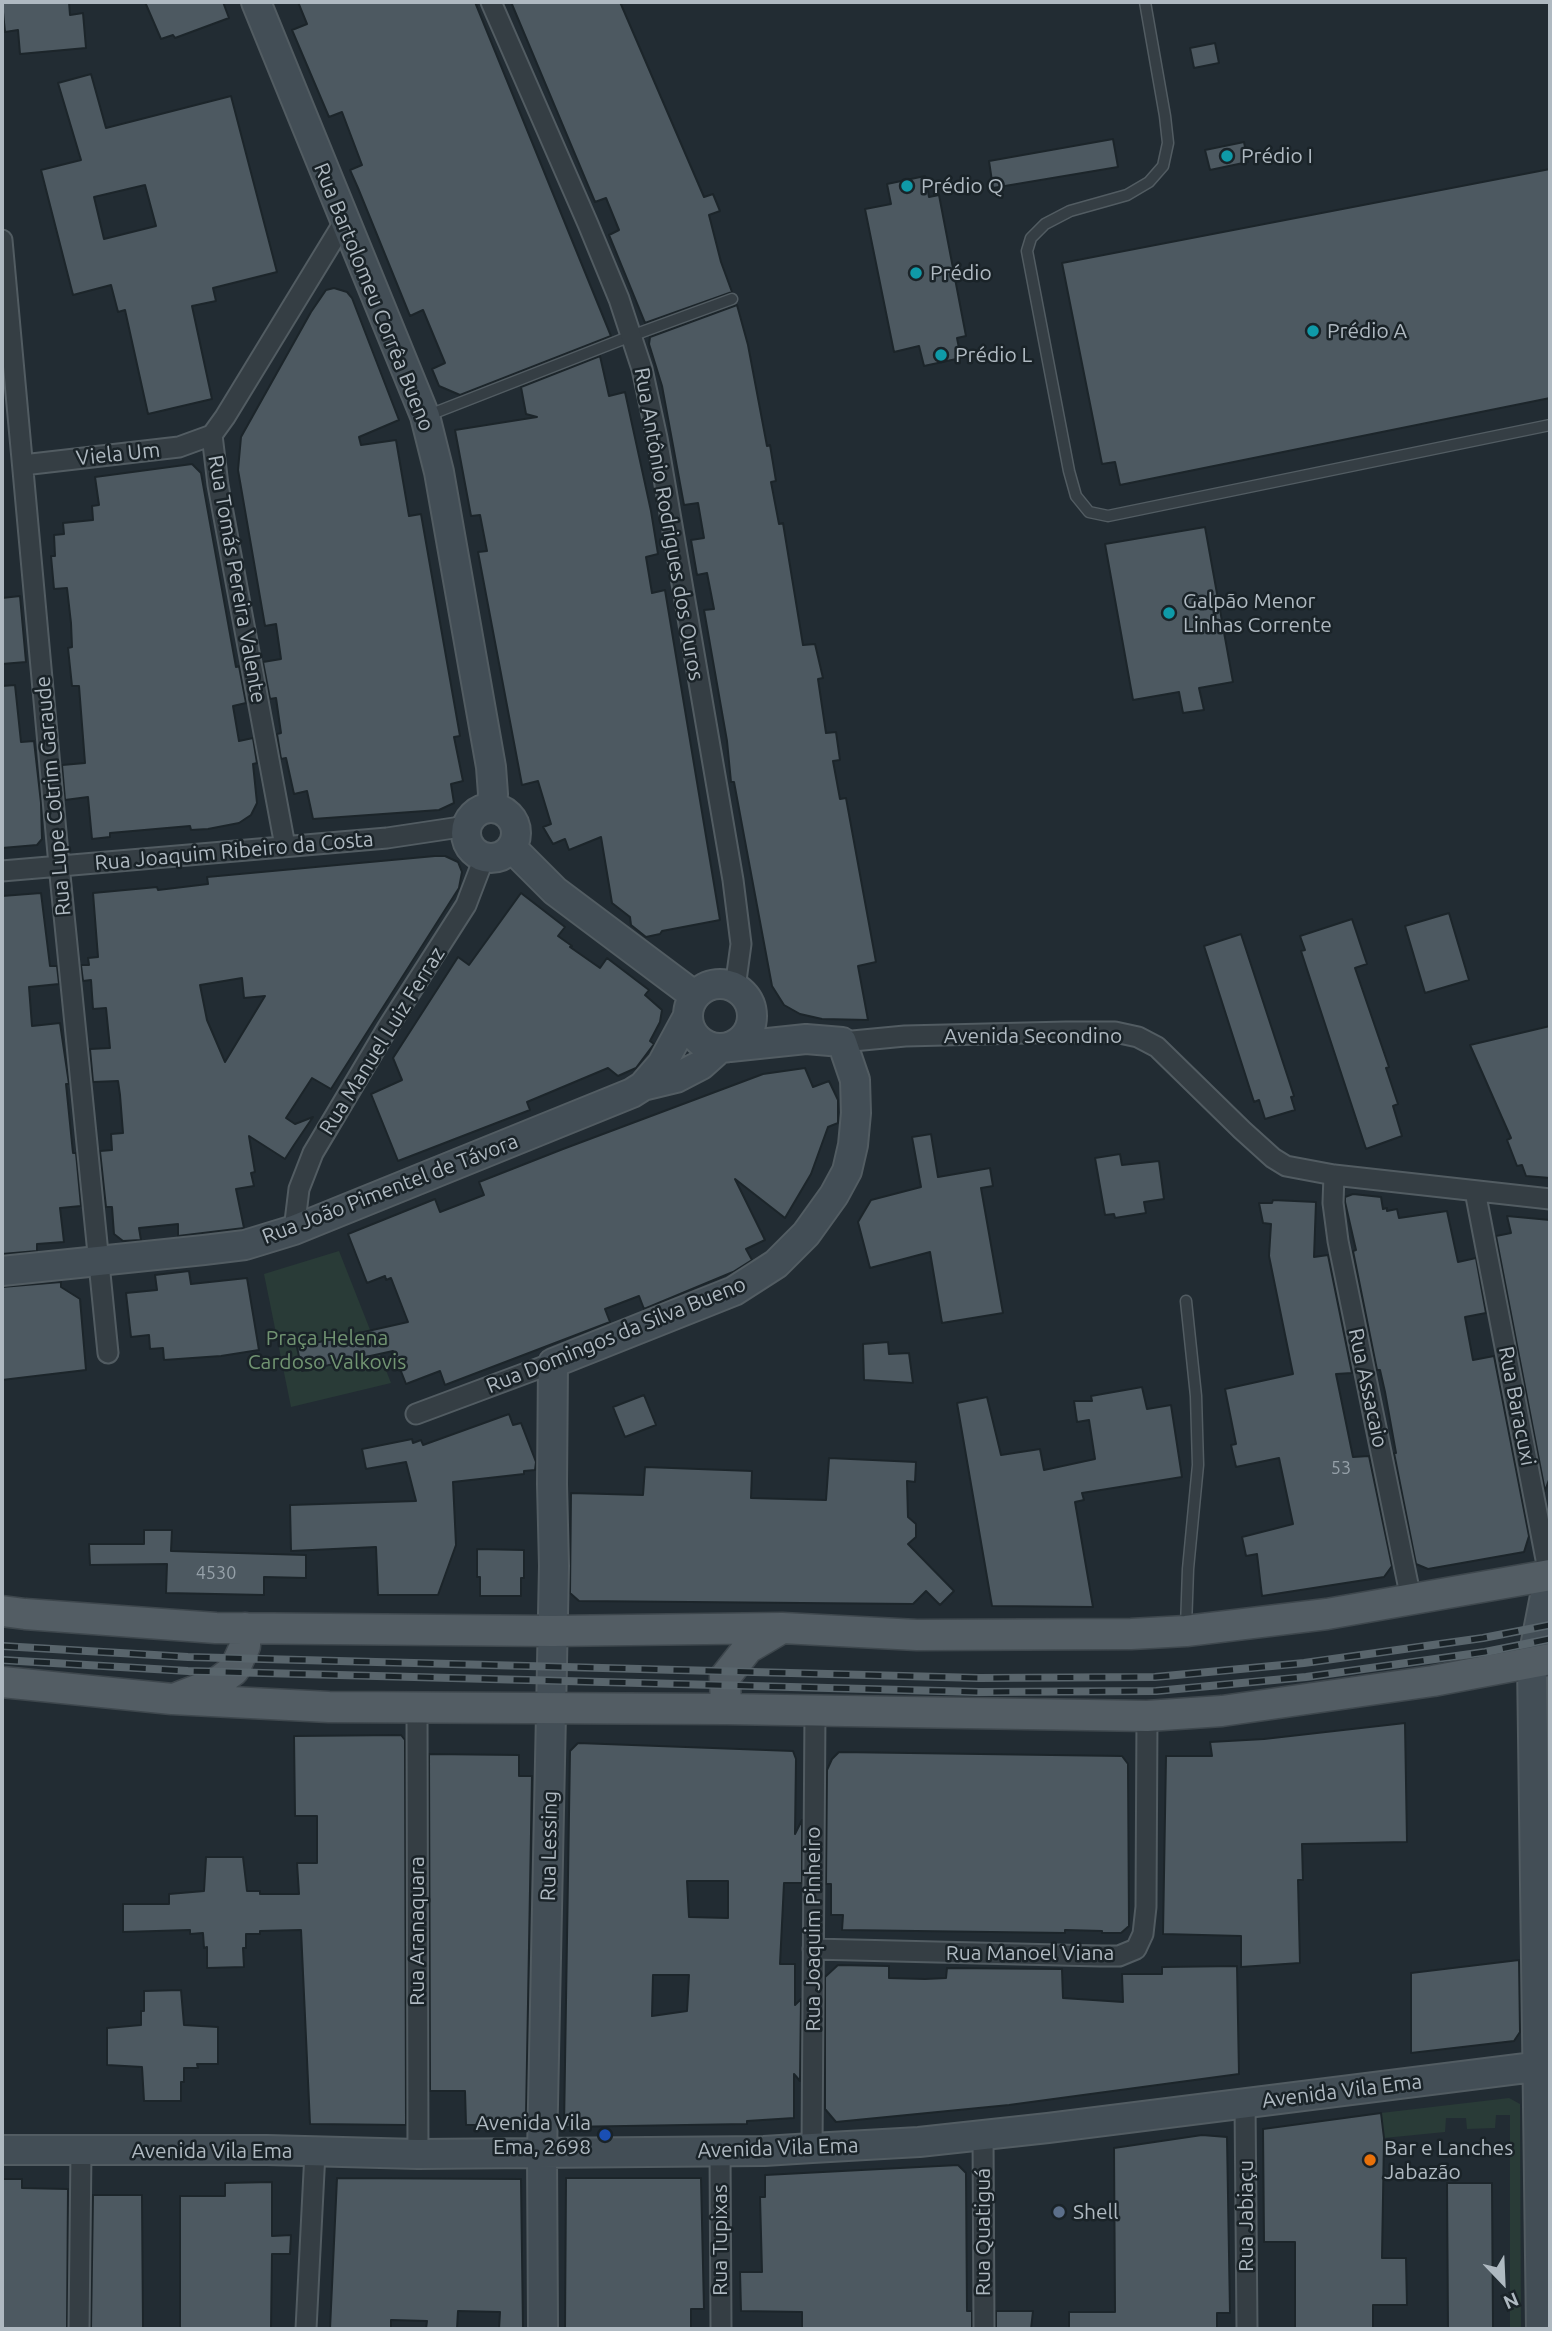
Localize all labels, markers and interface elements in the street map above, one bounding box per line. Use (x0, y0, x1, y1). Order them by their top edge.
place label: Prédio I (1241, 143, 1313, 169)
marker: Prédio I (1219, 148, 1235, 164)
street label: Rua Bartolomeu Corrêa Bueno (309, 159, 439, 435)
place label: Prédio Q (921, 173, 1004, 199)
marker: Prédio Q (899, 178, 915, 194)
place label: Prédio (930, 260, 992, 286)
marker: Prédio (908, 265, 924, 281)
place label: Prédio A (1327, 318, 1407, 344)
marker: Prédio A (1305, 323, 1321, 339)
place label: Prédio L (955, 342, 1032, 368)
marker: Prédio L (933, 347, 949, 363)
street label: Rua Antônio Rodrigues dos Ouros (629, 366, 709, 682)
street label: Viela Um (75, 437, 161, 471)
street label: Rua Tomás Pereira Valente (203, 453, 271, 705)
place label: Galpão Menor Linhas Corrente (1183, 588, 1332, 638)
marker: Galpão Menor Linhas Corrente (1161, 605, 1177, 621)
street label: Rua Lupe Cotrim Garaude (30, 675, 76, 917)
street label: Rua Joaquim Ribeiro da Costa (94, 826, 374, 876)
street label: Rua Manuel Luiz Ferraz (314, 942, 450, 1140)
street label: Avenida Secondino (944, 1023, 1122, 1049)
street label: Rua João Pimentel de Távora (258, 1128, 522, 1250)
street label: Rua Domingos da Silva Bueno (482, 1271, 750, 1399)
park label: Praça Helena Cardoso Valkovis (248, 1325, 406, 1375)
street label: Rua Assacaio (1343, 1326, 1393, 1450)
street label: Rua Baracuxi (1493, 1344, 1541, 1468)
house number: 53 (1331, 1457, 1351, 1479)
house number: 4530 (196, 1562, 236, 1584)
street label: Rua Lessing (535, 1791, 563, 1901)
street label: Rua Joaquim Pinheiro (800, 1827, 826, 2031)
street label: Rua Aranaquara (404, 1856, 430, 2006)
street label: Rua Manoel Viana (946, 1940, 1114, 1966)
street label: Avenida Vila Ema (1261, 2069, 1423, 2113)
place label: Avenida Vila Ema, 2698 (475, 2110, 591, 2160)
marker: Avenida Vila Ema, 2698 (597, 2127, 613, 2143)
street label: Avenida Vila Ema (697, 2133, 859, 2163)
place label: Bar e Lanches Jabazão (1384, 2135, 1513, 2185)
street label: Avenida Vila Ema (131, 2138, 293, 2164)
marker: Bar e Lanches Jabazão (1362, 2152, 1378, 2168)
street label: Rua Jabiaçu (1233, 2160, 1259, 2272)
street label: Rua Quatiguá (970, 2168, 996, 2296)
street label: Rua Tupixas (707, 2184, 733, 2296)
place label: Shell (1073, 2199, 1119, 2225)
marker: Shell (1051, 2204, 1067, 2220)
north arrow (1468, 2247, 1538, 2317)
text: N (1500, 2288, 1522, 2314)

